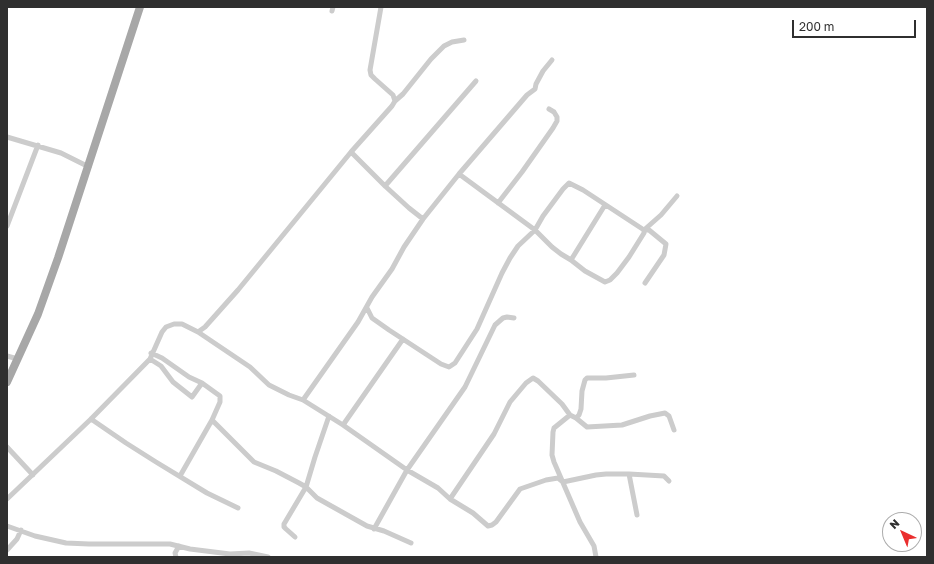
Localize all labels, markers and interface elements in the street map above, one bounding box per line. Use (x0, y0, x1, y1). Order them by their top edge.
scale bar (794, 12, 918, 38)
text: 200 m (799, 19, 834, 34)
north arrow (882, 512, 922, 552)
text: N (886, 516, 902, 531)

